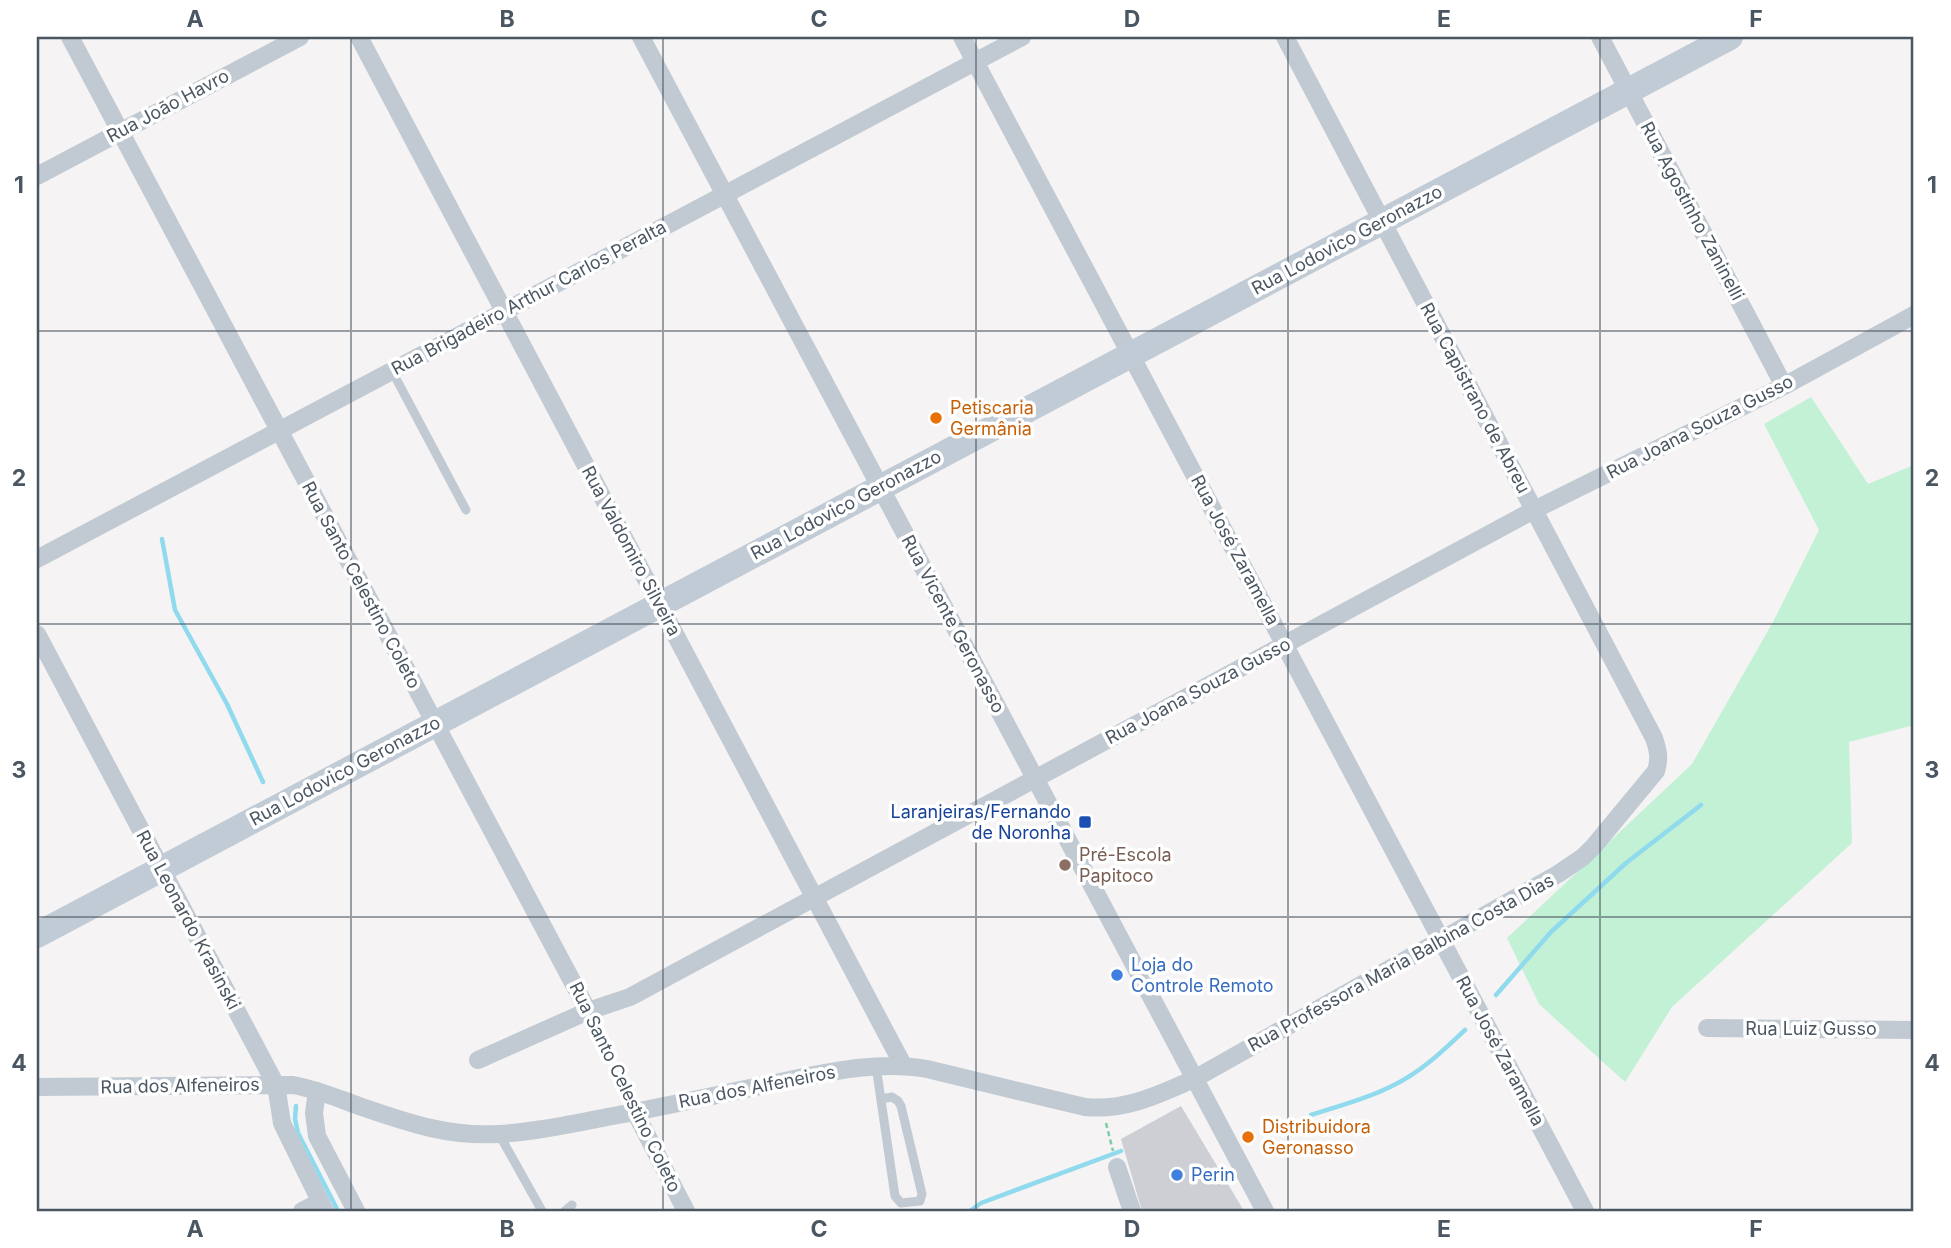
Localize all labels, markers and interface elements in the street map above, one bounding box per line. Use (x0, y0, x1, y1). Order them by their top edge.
text: A (186, 5, 204, 33)
text: B (499, 5, 515, 33)
text: C (810, 5, 828, 33)
text: D (1124, 5, 1140, 33)
text: E (1437, 5, 1451, 33)
text: F (1749, 5, 1763, 33)
street label: Rua João Havro (103, 65, 232, 147)
street label: Rua Agostinho Zaninelli (1636, 118, 1748, 304)
text: 1 (14, 171, 24, 199)
text: 1 (1927, 171, 1937, 199)
street label: Rua Lodovico Geronazzo (1248, 180, 1446, 299)
street label: Rua Brigadeiro Arthur Carlos Peralta (388, 216, 670, 379)
street label: Rua Capistrano de Abreu (1416, 299, 1535, 496)
street label: Rua Joana Souza Gusso (1603, 370, 1797, 483)
place label: Petiscaria Germânia (950, 397, 1034, 439)
marker: Petiscaria Germânia (928, 410, 944, 426)
street label: Rua Lodovico Geronazzo (747, 445, 945, 564)
street label: Rua Valdomiro Silveira (578, 462, 685, 639)
text: 2 (12, 464, 26, 492)
text: 2 (1925, 464, 1939, 492)
street label: Rua José Zaramella (1187, 471, 1284, 628)
street label: Rua Santo Celestino Coleto (298, 478, 425, 692)
street label: Rua Vicente Geronasso (898, 531, 1009, 716)
street label: Rua Joana Souza Gusso (1102, 633, 1294, 748)
street label: Rua Lodovico Geronazzo (246, 711, 444, 830)
text: 3 (12, 756, 26, 784)
text: 3 (1925, 756, 1939, 784)
place label: Laranjeiras/Fernando de Noronha (890, 801, 1071, 843)
marker: Laranjeiras/Fernando de Noronha (1077, 814, 1093, 830)
street label: Rua Leonardo Krasinski (132, 826, 245, 1013)
place label: Pré-Escola Papitoco (1079, 844, 1172, 886)
marker: Pré-Escola Papitoco (1057, 857, 1073, 873)
street label: Rua Professora Maria Balbina Costa Dias (1244, 869, 1557, 1056)
place label: Loja do Controle Remoto (1131, 954, 1274, 996)
marker: Loja do Controle Remoto (1109, 967, 1125, 983)
street label: Rua José Zaramella (1452, 972, 1549, 1129)
street label: Rua Santo Celestino Coleto (565, 978, 686, 1195)
street label: Rua Luiz Gusso (1745, 1018, 1877, 1039)
text: 4 (11, 1049, 27, 1077)
text: 4 (1924, 1049, 1940, 1077)
street label: Rua dos Alfeneiros (677, 1061, 837, 1112)
street label: Rua dos Alfeneiros (100, 1074, 260, 1097)
place label: Distribuidora Geronasso (1262, 1116, 1371, 1158)
marker: Distribuidora Geronasso (1240, 1129, 1256, 1145)
place label: Perin (1191, 1164, 1235, 1185)
marker: Perin (1169, 1167, 1185, 1183)
text: A (186, 1215, 204, 1243)
text: B (499, 1215, 515, 1243)
text: C (810, 1215, 828, 1243)
text: D (1124, 1215, 1140, 1243)
text: E (1437, 1215, 1451, 1243)
text: F (1749, 1215, 1763, 1243)

